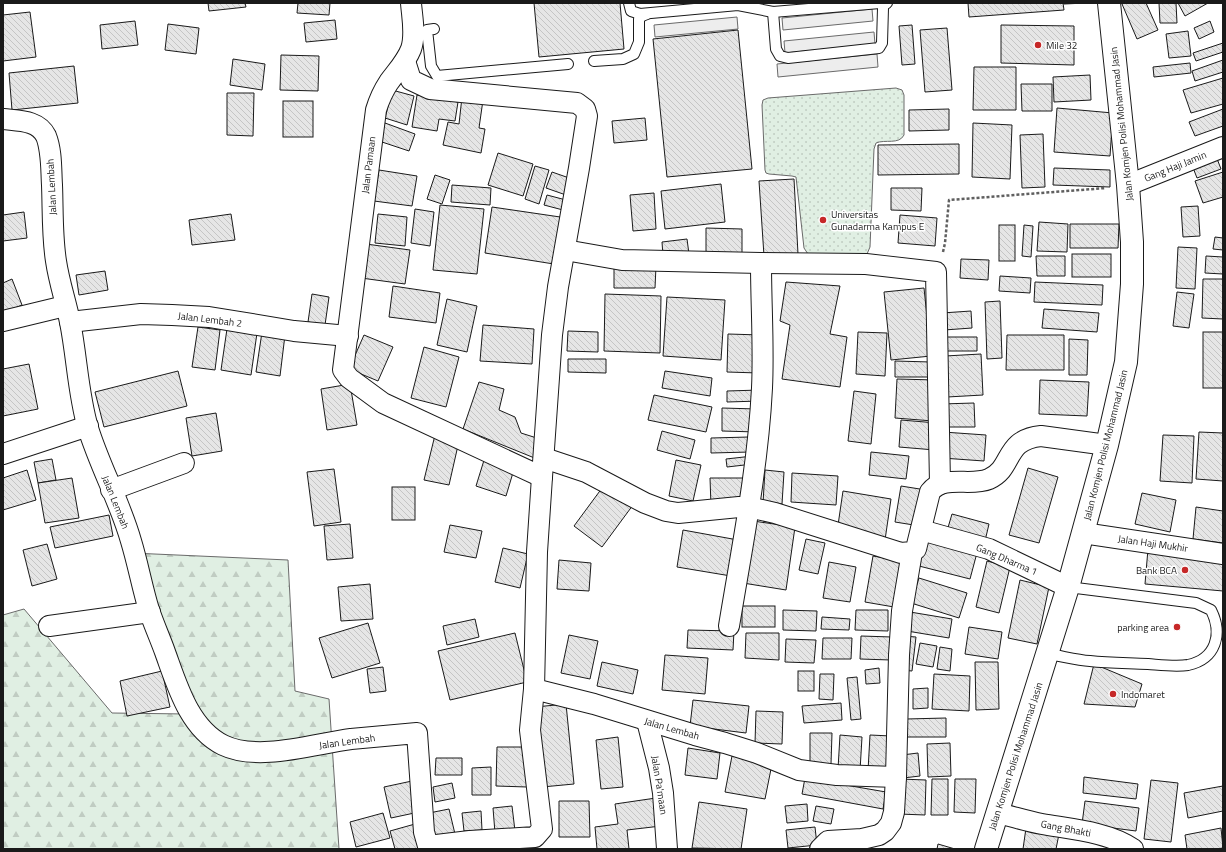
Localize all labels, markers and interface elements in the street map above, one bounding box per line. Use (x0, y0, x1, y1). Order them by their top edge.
place label: Mile 32 (1046, 38, 1077, 53)
marker: Mile 32 (1033, 40, 1043, 50)
street label: Jalan Komjen Polisi Mohammad Jasin (1106, 46, 1137, 202)
street label: Jalan Pamaan (358, 136, 379, 194)
street label: Gang Haji Jamin (1142, 147, 1209, 186)
street label: Jalan Lembah (43, 158, 60, 216)
place label: Universitas Gunadarma Kampus E (831, 207, 925, 234)
marker: Universitas Gunadarma Kampus E (818, 215, 828, 225)
street label: Jalan Lembah 2 (177, 308, 243, 331)
street label: Jalan Komjen Polisi Mohammad Jasin (1079, 368, 1131, 522)
street label: Jalan Lembah (98, 473, 133, 531)
street label: Jalan Haji Mukhir (1117, 531, 1189, 556)
street label: Gang Dharma 1 (974, 540, 1040, 579)
place label: Bank BCA (1136, 563, 1177, 578)
marker: Bank BCA (1180, 565, 1190, 575)
place label: parking area (1117, 620, 1169, 635)
marker: parking area (1172, 622, 1182, 632)
street label: Jalan Komjen Polisi Mohammad Jasin (984, 680, 1047, 832)
place label: Indomaret (1121, 687, 1165, 702)
marker: Indomaret (1108, 689, 1118, 699)
street label: Jalan Lembah (643, 713, 701, 743)
street label: Jalan Lembah (318, 730, 376, 753)
street label: Jalan Pa'maan (647, 755, 672, 816)
street label: Gang Bhakti (1039, 816, 1092, 841)

